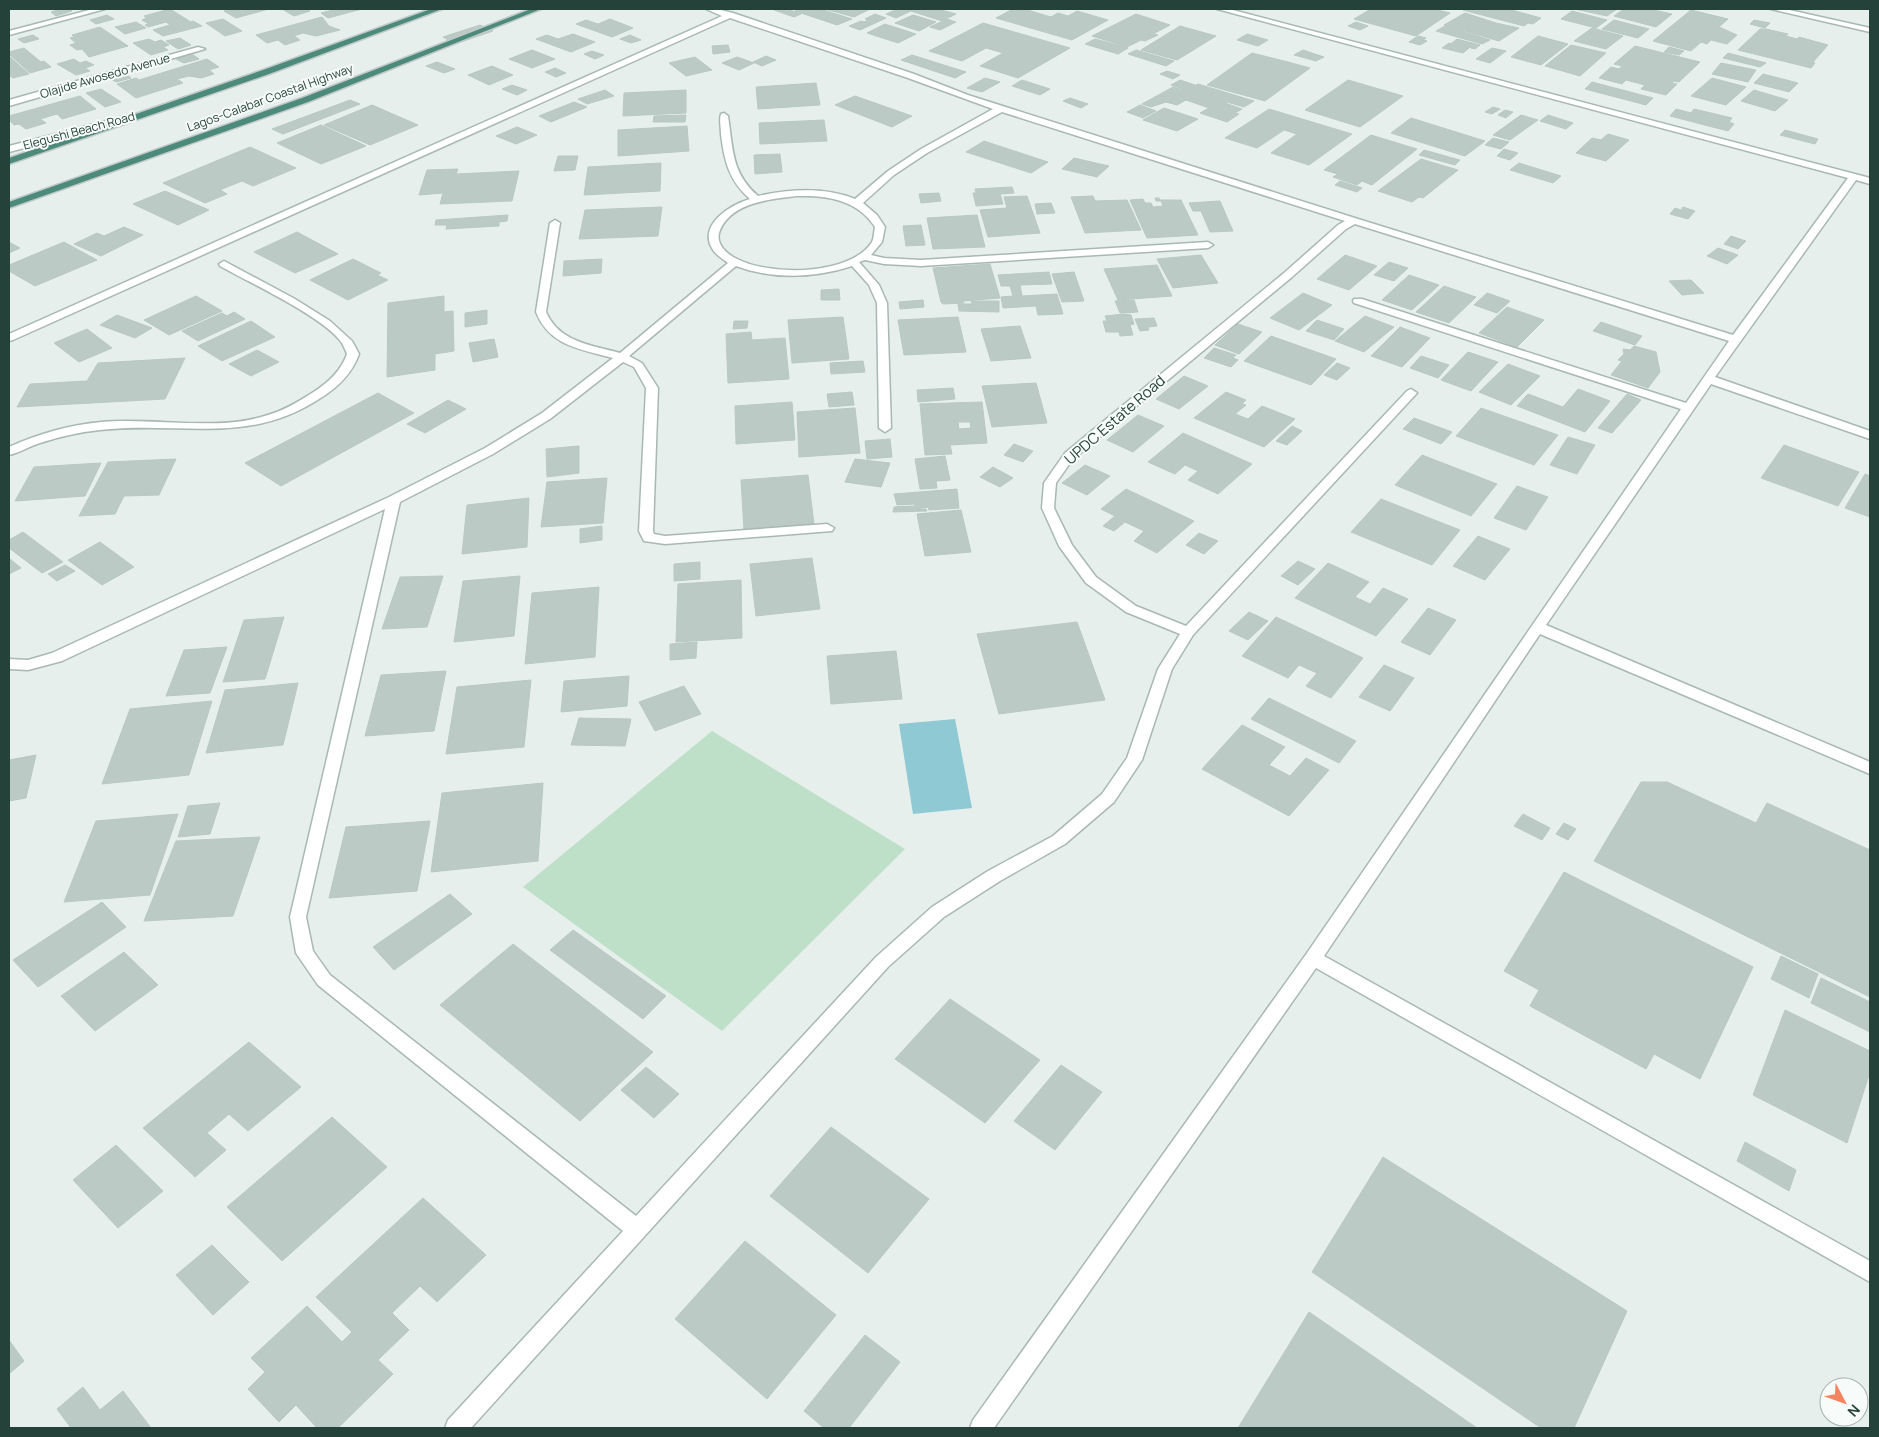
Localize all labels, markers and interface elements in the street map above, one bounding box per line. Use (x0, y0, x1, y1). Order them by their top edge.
street label: Olajide Awosedo Avenue (38, 49, 172, 102)
street label: Lagos-Calabar Coastal Highway (184, 59, 356, 136)
street label: Elegushi Beach Road (21, 107, 137, 154)
street label: UPDC Estate Road (1060, 370, 1170, 469)
north arrow (1819, 1377, 1869, 1427)
text: N (1844, 1401, 1865, 1421)

